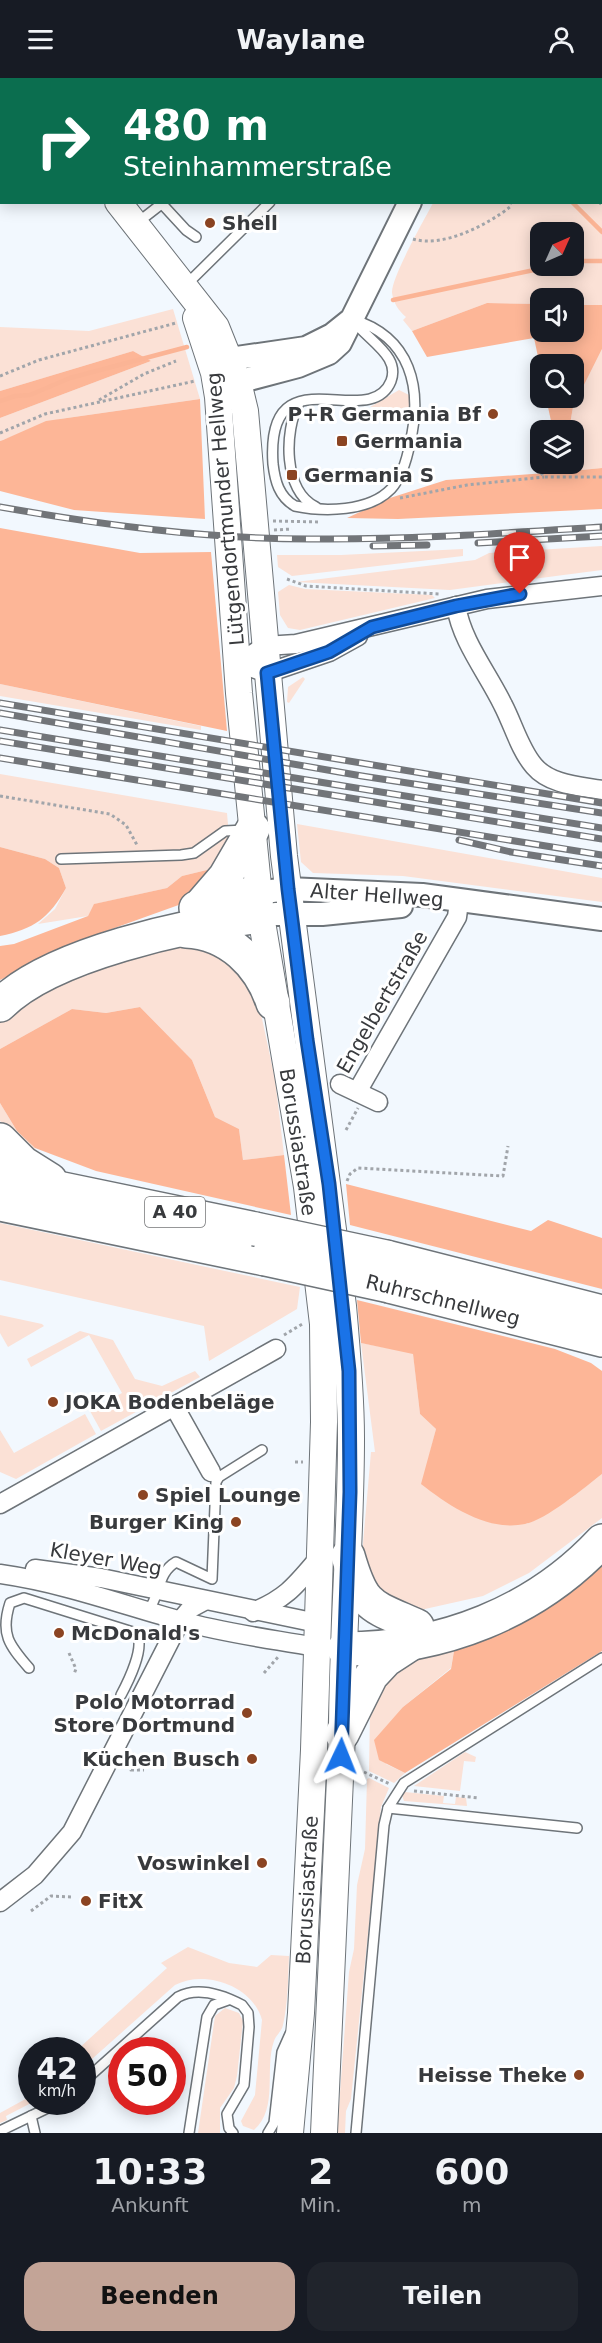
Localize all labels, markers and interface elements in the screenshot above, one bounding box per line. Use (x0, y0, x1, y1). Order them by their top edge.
icon: menu (24, 23, 57, 56)
icon: person (545, 23, 578, 56)
text: Waylane (237, 24, 365, 55)
text: 480 m (123, 101, 269, 150)
icon: right (24, 102, 102, 180)
text: Steinhammerstraße (123, 151, 392, 182)
place label: Shell (222, 211, 278, 235)
marker: Shell (203, 216, 217, 230)
north arrow (530, 222, 584, 276)
map controls (530, 222, 584, 474)
button: sound (530, 288, 584, 342)
button: search (530, 354, 584, 408)
street label: Lütgendortmunder Hellweg (201, 371, 249, 647)
place label: P+R Germania Bf (288, 402, 481, 426)
marker: P+R Germania Bf (486, 407, 500, 421)
button: layers (530, 420, 584, 474)
place label: Germania (354, 429, 463, 453)
marker: Germania (335, 434, 349, 448)
place label: Germania S (304, 463, 434, 487)
marker: Germania S (285, 468, 299, 482)
pin (494, 532, 545, 594)
icon: arrive (503, 541, 536, 574)
street label: Alter Hellweg (309, 878, 445, 912)
street label: Engelbertstraße (331, 926, 433, 1078)
street label: Borussiastraße (274, 1066, 322, 1218)
road number: A 40 (145, 1197, 205, 1227)
street label: Ruhrschnellweg (363, 1269, 523, 1331)
place label: JOKA Bodenbeläge (63, 1390, 275, 1414)
marker: JOKA Bodenbeläge (46, 1395, 60, 1409)
place label: Spiel Lounge (155, 1483, 301, 1507)
marker: Spiel Lounge (136, 1488, 150, 1502)
place label: Burger King (89, 1510, 224, 1534)
marker: Burger King (229, 1515, 243, 1529)
street label: Kleyer Weg (48, 1537, 164, 1581)
place label: McDonald's (71, 1621, 200, 1645)
marker: McDonald's (52, 1626, 66, 1640)
place label: Polo Motorrad Store Dortmund (54, 1690, 235, 1737)
marker: Polo Motorrad Store Dortmund (240, 1706, 254, 1720)
position arrow (309, 1724, 373, 1788)
place label: Küchen Busch (82, 1747, 240, 1771)
marker: Küchen Busch (245, 1752, 259, 1766)
street label: Borussiastraße (291, 1815, 323, 1965)
place label: Voswinkel (137, 1851, 250, 1875)
marker: Voswinkel (255, 1856, 269, 1870)
place label: FitX (98, 1889, 144, 1913)
marker: FitX (79, 1894, 93, 1908)
speed limit sign: 50 (108, 2037, 186, 2115)
text: 42 (36, 2051, 78, 2086)
place label: Heisse Theke (418, 2063, 567, 2087)
marker: Heisse Theke (572, 2068, 586, 2082)
text: km/h (38, 2082, 76, 2100)
text: 10:33 (93, 2151, 207, 2192)
text: 2 (308, 2151, 333, 2192)
text: 600 (434, 2151, 509, 2192)
text: Ankunft (111, 2193, 189, 2217)
text: Min. (300, 2193, 342, 2217)
text: m (462, 2193, 482, 2217)
button: Beenden (24, 2262, 295, 2331)
button: Teilen (307, 2262, 578, 2331)

